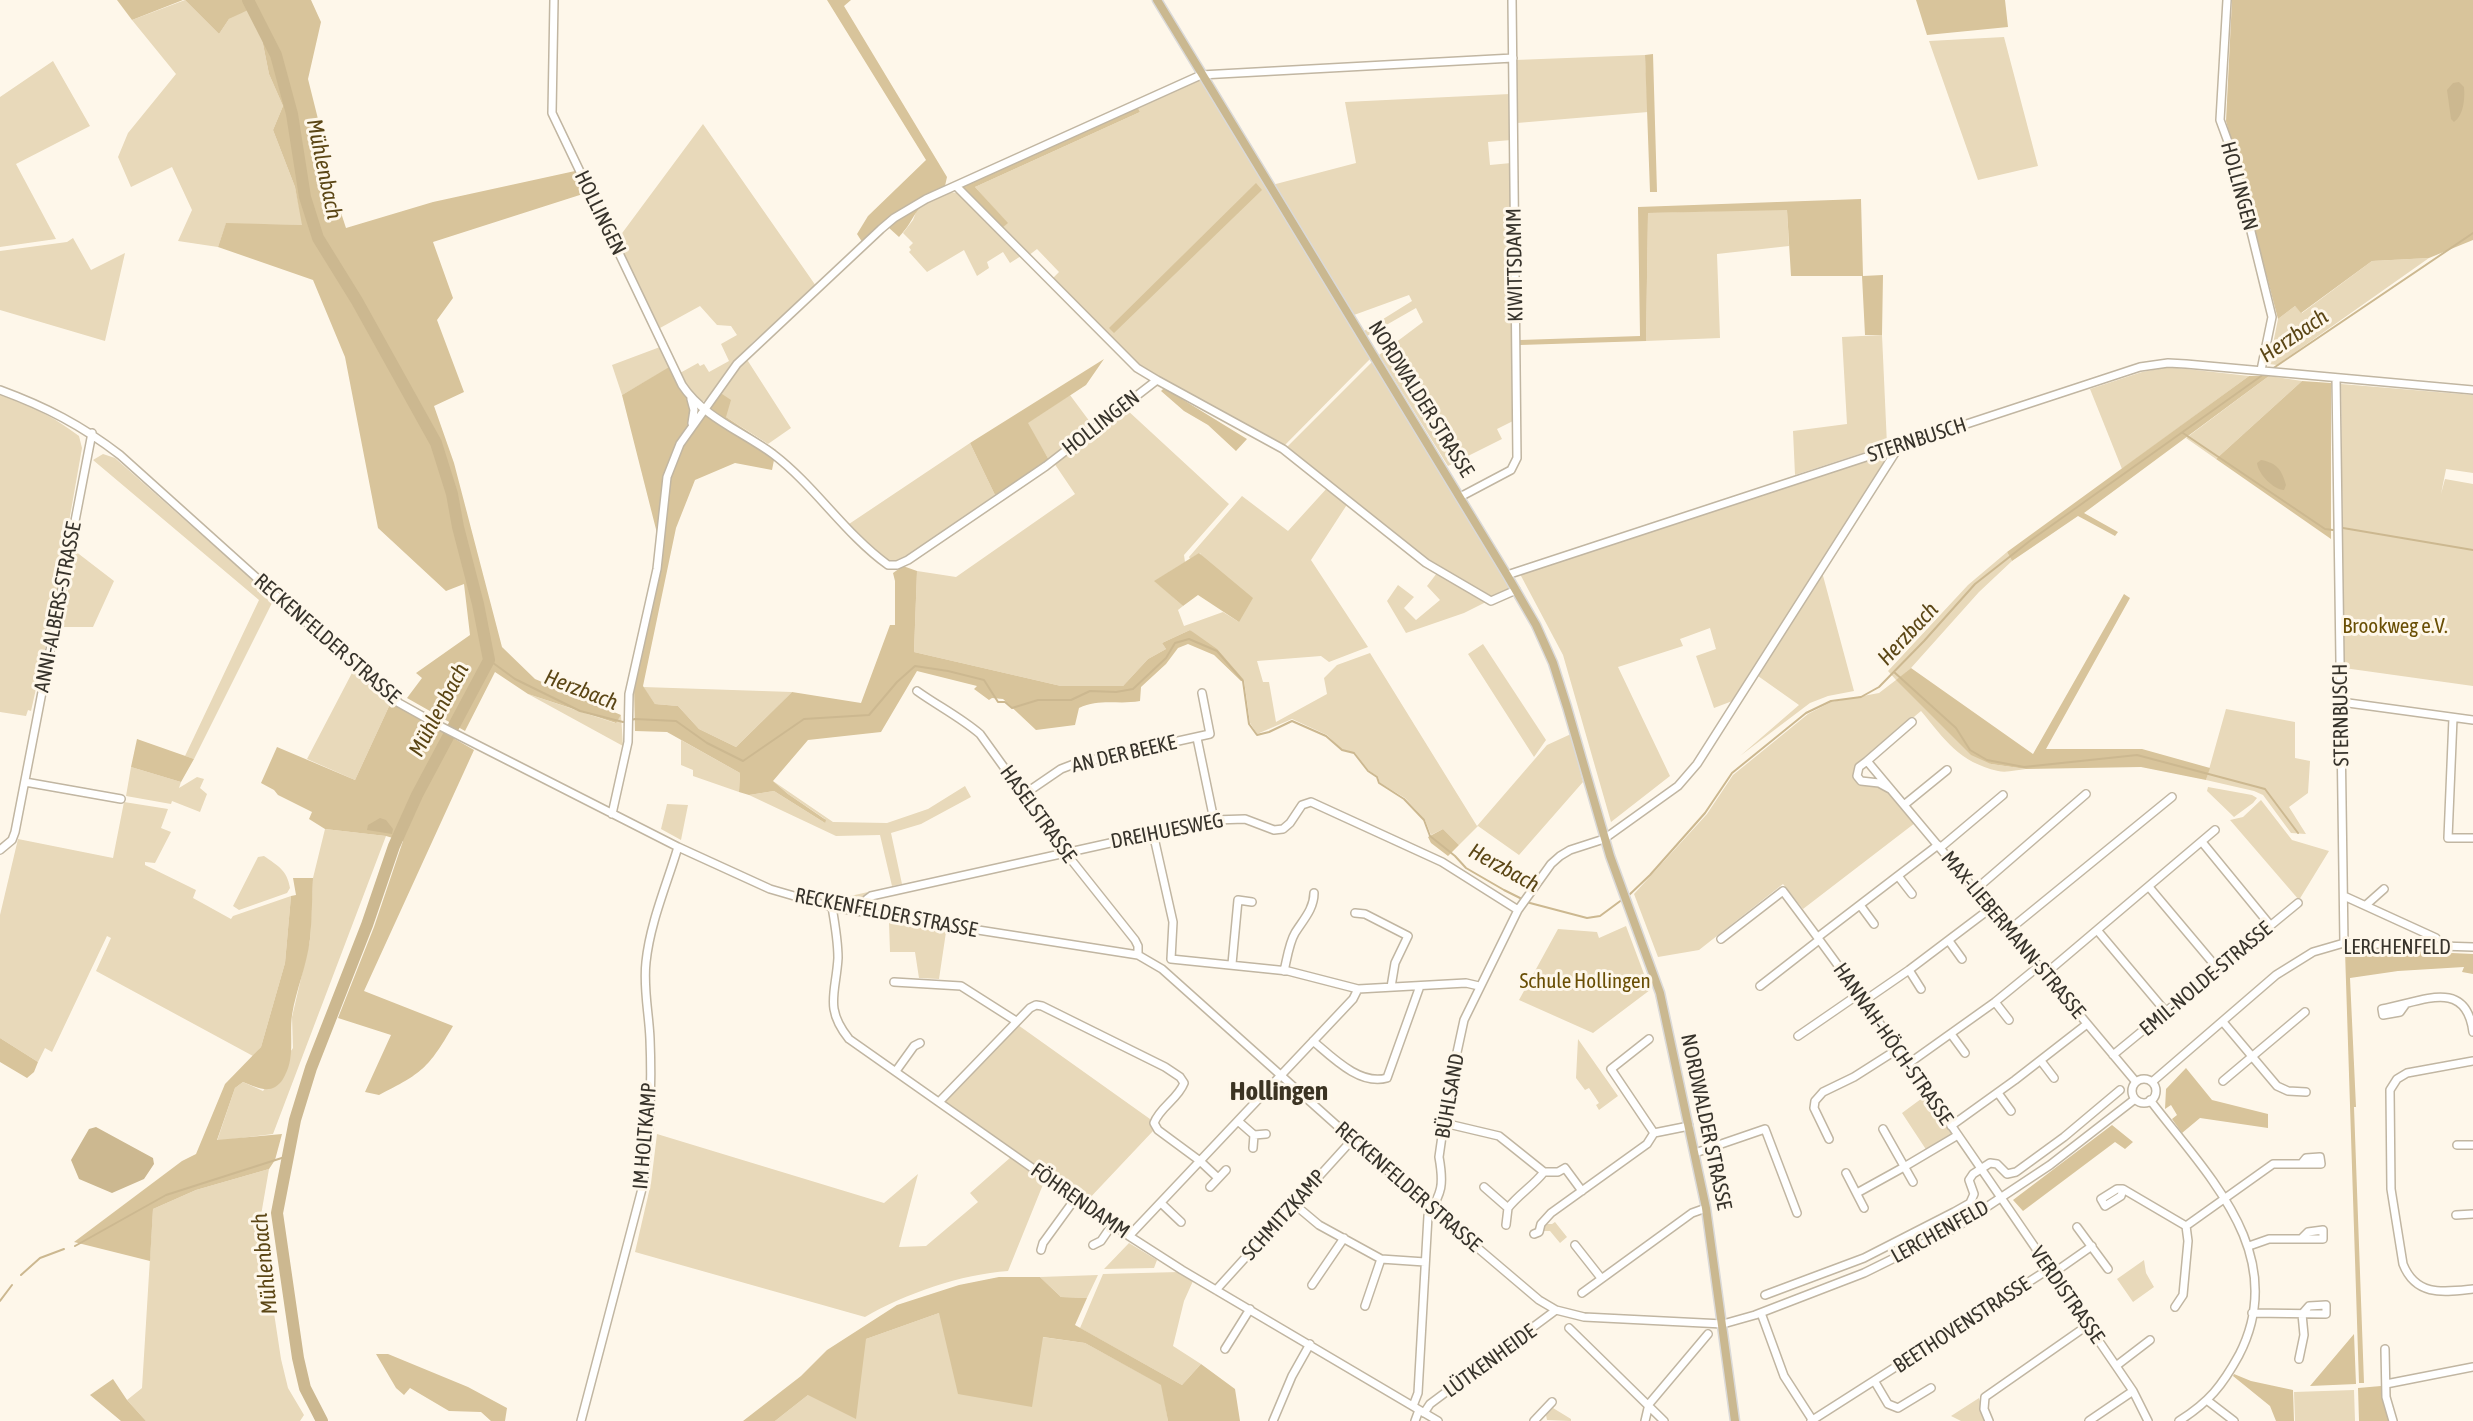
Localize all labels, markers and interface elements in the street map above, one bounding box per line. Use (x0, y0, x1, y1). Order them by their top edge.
water label: Mühlenbach (301, 117, 347, 221)
street label: HOLLINGEN (2215, 139, 2263, 233)
street label: HOLLINGEN (569, 167, 631, 259)
street label: KIWITTSDAMM (1501, 208, 1529, 322)
water label: Herzbach (2255, 304, 2333, 368)
street label: NORDWALDER STRASSE (1363, 316, 1479, 482)
street label: HOLLINGEN (1057, 385, 1145, 461)
street label: STERNBUSCH (1864, 412, 1970, 468)
street label: ANNI-ALBERS-STRASSE (29, 520, 87, 694)
street label: RECKENFELDER STRASSE (249, 569, 405, 709)
water label: Herzbach (1872, 597, 1944, 671)
park label: Brookweg e.V. (2342, 613, 2448, 639)
water label: Mühlenbach (403, 659, 475, 761)
street label: STERNBUSCH (2328, 663, 2354, 767)
water label: Herzbach (540, 664, 622, 716)
street label: AN DER BEEKE (1069, 730, 1179, 778)
street label: HASELSTRASSE (994, 761, 1082, 867)
street label: DREIHUESWEG (1109, 808, 1225, 854)
water label: Herzbach (1464, 838, 1544, 898)
street label: MAX-LIEBERMANN-STRASSE (1936, 846, 2090, 1024)
street label: RECKENFELDER STRASSE (793, 883, 979, 943)
street label: EMIL-NOLDE-STRASSE (2135, 916, 2277, 1042)
street label: LERCHENFELD (2343, 934, 2451, 960)
street label: HANNAH-HÖCH-STRASSE (1828, 958, 1958, 1130)
park label: Schule Hollingen (1519, 968, 1651, 994)
street label: NORDWALDER STRASSE (1675, 1032, 1737, 1212)
street label: BÜHLSAND (1430, 1051, 1470, 1141)
district label: Hollingen (1230, 1075, 1328, 1107)
street label: IM HOLTKAMP (628, 1082, 662, 1190)
street label: RECKENFELDER STRASSE (1330, 1117, 1486, 1257)
street label: FÖHRENDAMM (1026, 1158, 1134, 1244)
street label: SCHMITZKAMP (1237, 1164, 1331, 1266)
street label: LERCHENFELD (1887, 1195, 1993, 1269)
water label: Mühlenbach (247, 1212, 283, 1316)
street label: VERDISTRASSE (2024, 1242, 2110, 1348)
street label: BEETHOVENSTRASSE (1889, 1271, 2035, 1379)
street label: LÜTKENHEIDE (1439, 1319, 1541, 1403)

